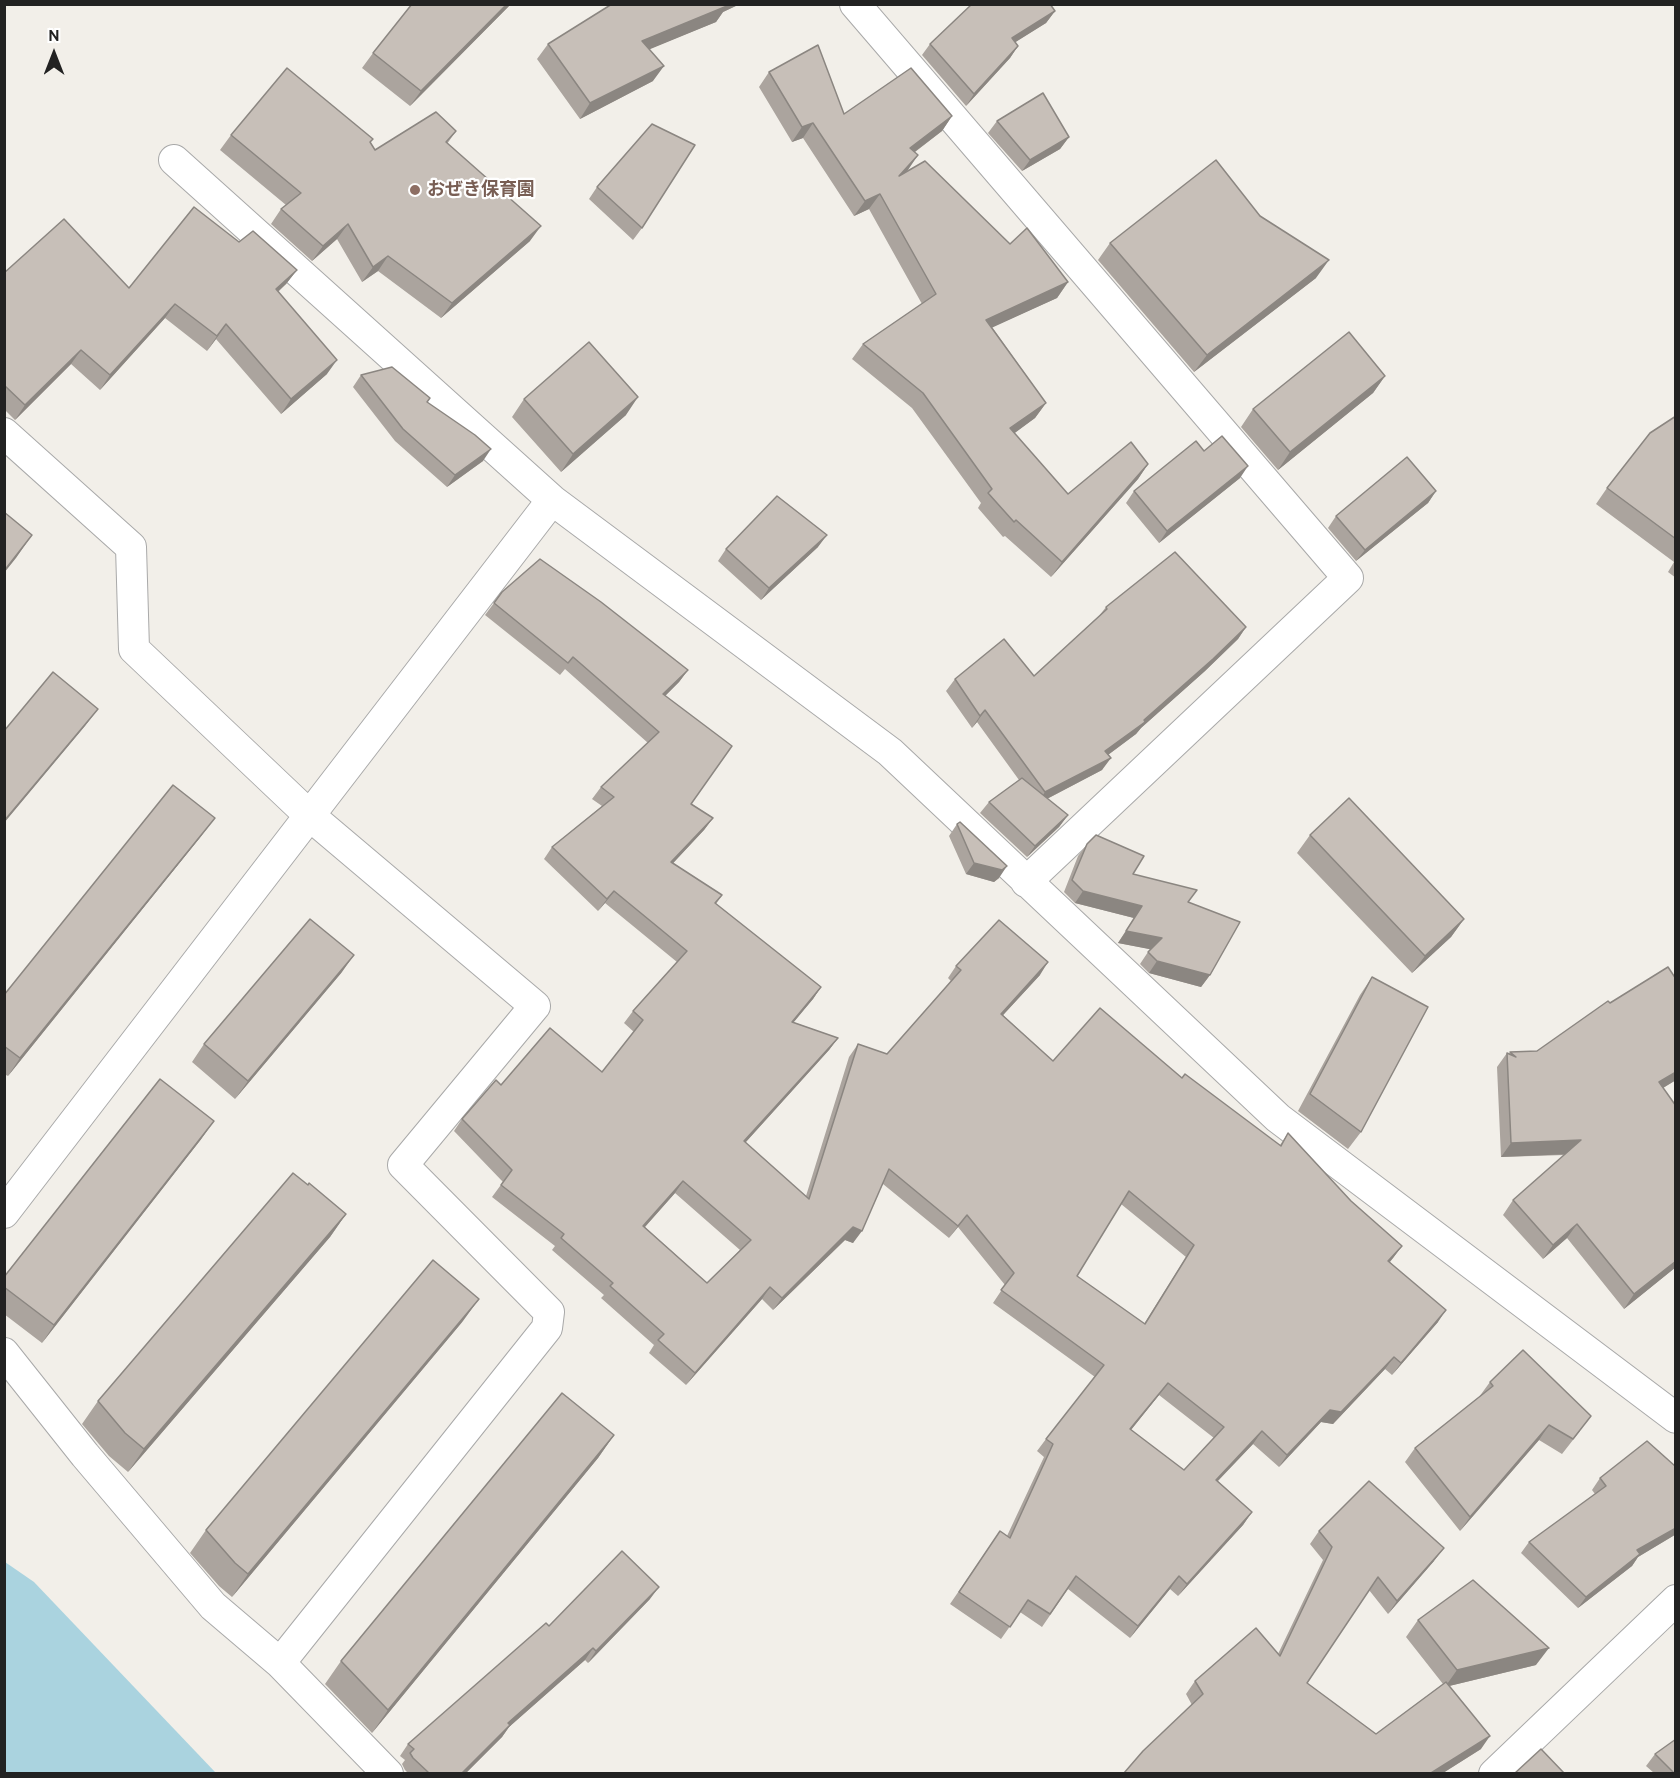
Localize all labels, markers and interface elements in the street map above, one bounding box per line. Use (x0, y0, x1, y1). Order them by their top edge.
north arrow (24, 24, 84, 84)
text: N (48, 26, 60, 45)
place label: おぜき保育園 (427, 179, 535, 201)
marker: おぜき保育園 (408, 183, 422, 197)

